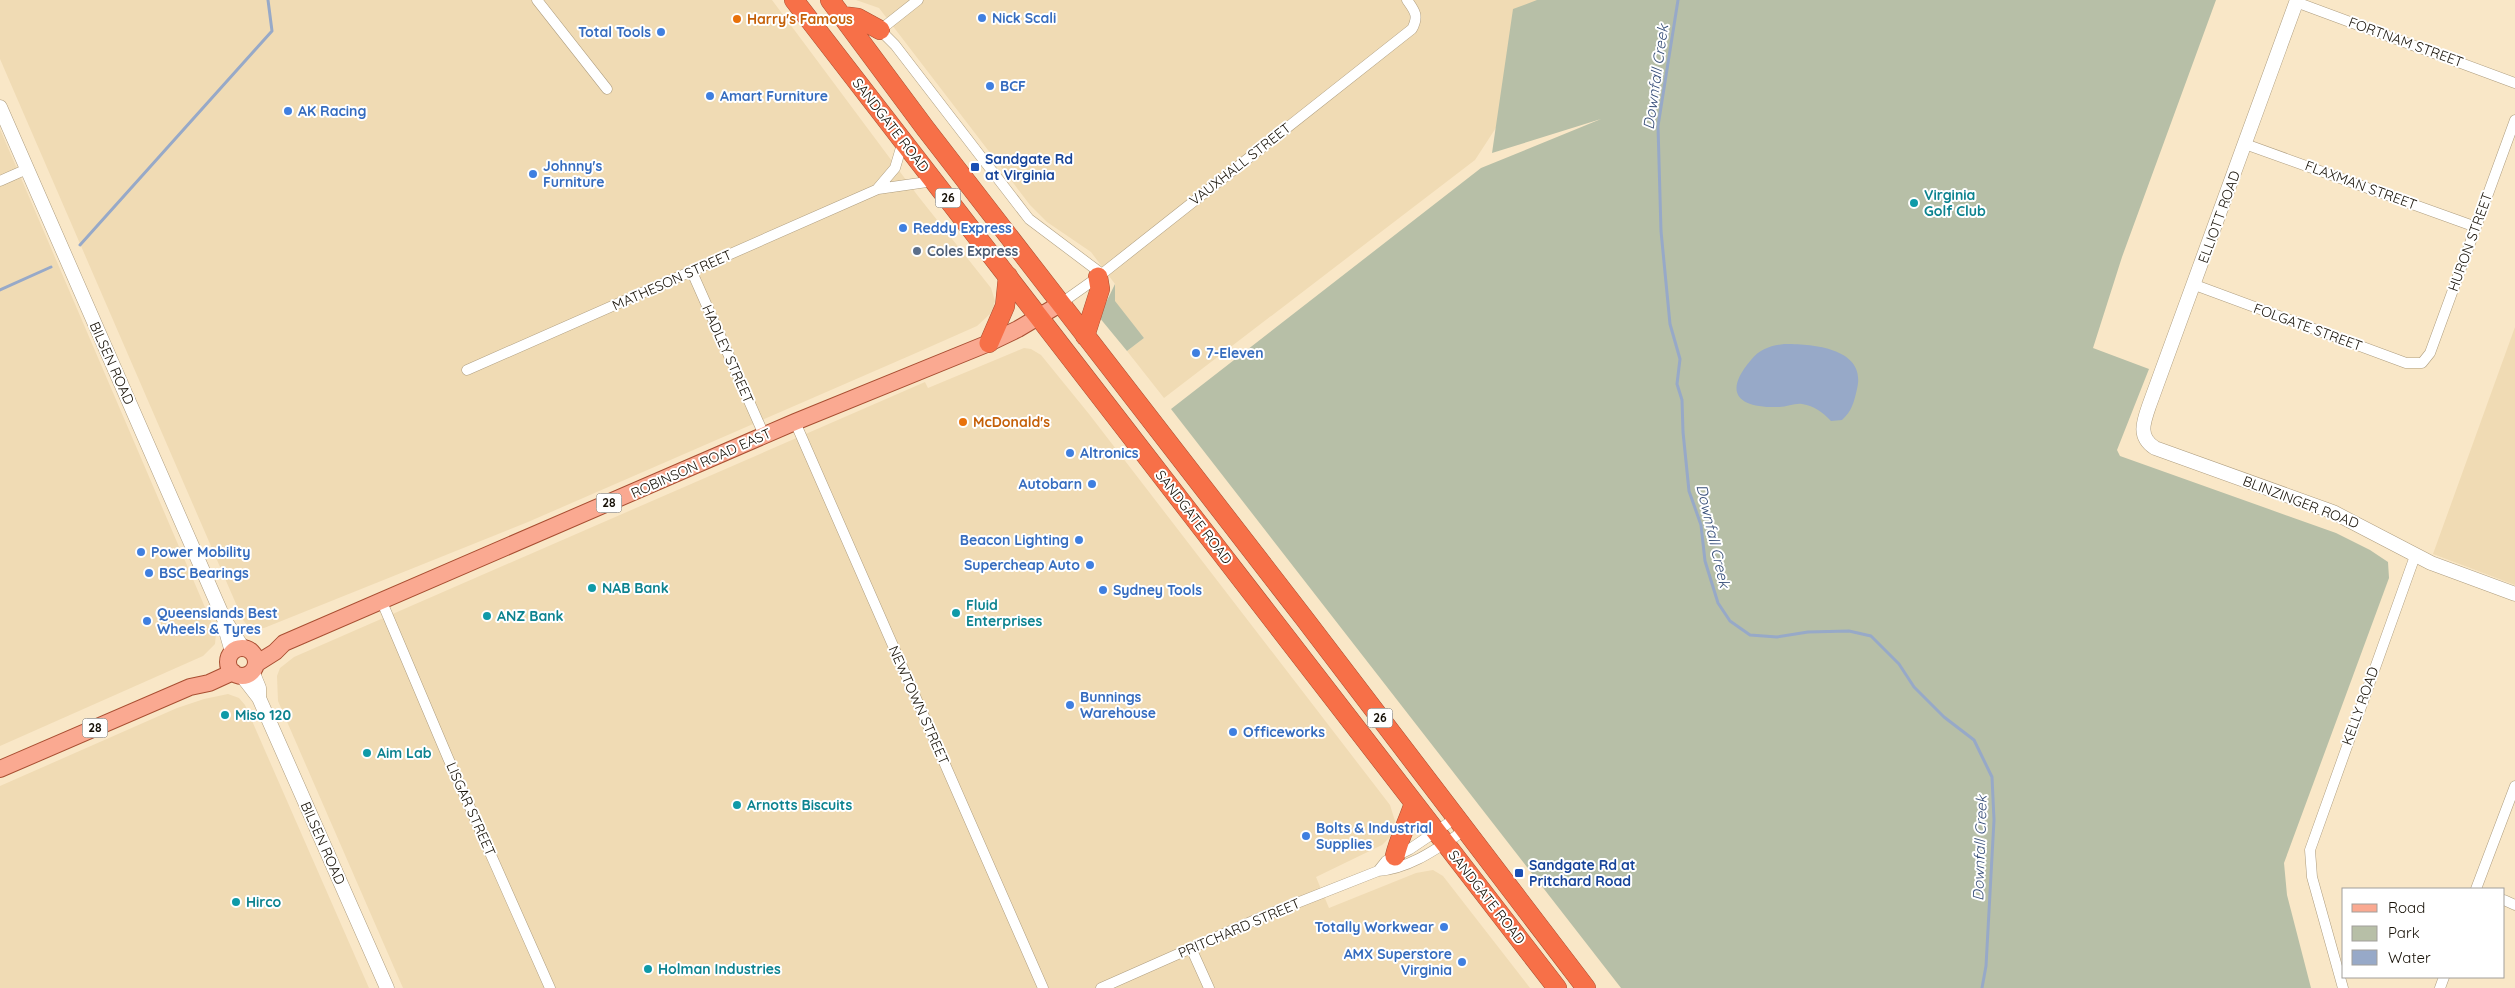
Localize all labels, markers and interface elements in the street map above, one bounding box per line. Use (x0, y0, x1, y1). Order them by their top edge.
place label: Nick Scali (992, 9, 1056, 27)
place label: Harry's Famous (747, 10, 853, 28)
marker: Nick Scali (976, 12, 988, 24)
marker: Harry's Famous (731, 13, 743, 25)
street label: FORTNAM STREET (2346, 13, 2466, 71)
water label: Downfall Creek (1639, 21, 1673, 131)
place label: Total Tools (578, 23, 651, 41)
marker: Total Tools (655, 26, 667, 38)
street label: SANDGATE ROAD (849, 74, 933, 176)
place label: BCF (1000, 77, 1026, 95)
marker: BCF (984, 80, 996, 92)
place label: Amart Furniture (720, 87, 828, 105)
marker: Amart Furniture (704, 90, 716, 102)
place label: AK Racing (298, 102, 366, 120)
marker: AK Racing (282, 105, 294, 117)
street label: VAUXHALL STREET (1186, 119, 1294, 209)
place label: Sandgate Rd at Virginia (985, 150, 1073, 184)
street label: FLAXMAN STREET (2303, 156, 2419, 214)
place label: Johnny's Furniture (543, 157, 605, 191)
marker: Sandgate Rd at Virginia (969, 161, 981, 173)
marker: Johnny's Furniture (527, 168, 539, 180)
street label: ELLIOTT ROAD (2194, 168, 2244, 266)
place label: Virginia Golf Club (1924, 186, 1986, 220)
road number: 26 (936, 188, 960, 208)
street label: HURON STREET (2444, 190, 2496, 294)
marker: Virginia Golf Club (1908, 197, 1920, 209)
place label: Reddy Express (913, 219, 1012, 237)
marker: Reddy Express (897, 222, 909, 234)
place label: Coles Express (927, 242, 1018, 260)
marker: Coles Express (911, 245, 923, 257)
street label: MATHESON STREET (609, 246, 735, 314)
street label: FOLGATE STREET (2251, 299, 2365, 355)
street label: HADLEY STREET (698, 302, 758, 406)
street label: BILSEN ROAD (86, 319, 138, 407)
place label: 7-Eleven (1206, 344, 1263, 362)
marker: 7-Eleven (1190, 347, 1202, 359)
place label: McDonald's (973, 413, 1050, 431)
marker: McDonald's (957, 416, 969, 428)
street label: ROBINSON ROAD EAST (628, 424, 774, 502)
place label: Altronics (1080, 444, 1139, 462)
marker: Altronics (1064, 447, 1076, 459)
street label: SANDGATE ROAD (1152, 466, 1236, 568)
street label: BLINZINGER ROAD (2240, 472, 2362, 532)
place label: Autobarn (1019, 475, 1082, 493)
marker: Autobarn (1086, 478, 1098, 490)
water label: Downfall Creek (1692, 482, 1735, 591)
road number: 28 (596, 493, 622, 512)
place label: Beacon Lighting (960, 531, 1069, 549)
marker: Beacon Lighting (1073, 534, 1085, 546)
place label: Power Mobility (151, 543, 250, 561)
marker: Power Mobility (135, 546, 147, 558)
place label: Supercheap Auto (964, 556, 1080, 574)
marker: Supercheap Auto (1084, 559, 1096, 571)
place label: BSC Bearings (159, 564, 249, 582)
marker: BSC Bearings (143, 567, 155, 579)
place label: NAB Bank (602, 579, 669, 597)
place label: Sydney Tools (1113, 581, 1202, 599)
marker: NAB Bank (586, 582, 598, 594)
marker: Sydney Tools (1097, 584, 1109, 596)
place label: Fluid Enterprises (966, 596, 1043, 630)
place label: Queenslands Best Wheels & Tyres (157, 604, 278, 638)
place label: ANZ Bank (497, 607, 564, 625)
marker: Fluid Enterprises (950, 607, 962, 619)
marker: ANZ Bank (481, 610, 493, 622)
marker: Queenslands Best Wheels & Tyres (141, 615, 153, 627)
street label: NEWTOWN STREET (885, 643, 953, 767)
street label: KELLY ROAD (2337, 664, 2383, 748)
place label: Bunnings Warehouse (1080, 688, 1156, 722)
marker: Bunnings Warehouse (1064, 699, 1076, 711)
place label: Miso 120 (235, 706, 292, 724)
road number: 26 (1368, 708, 1392, 728)
marker: Miso 120 (219, 709, 231, 721)
road number: 28 (82, 718, 108, 738)
place label: Officeworks (1243, 723, 1325, 741)
marker: Officeworks (1227, 726, 1239, 738)
place label: Aim Lab (377, 744, 432, 762)
marker: Aim Lab (361, 747, 373, 759)
street label: LISGAR STREET (442, 759, 500, 859)
water label: Downfall Creek (1968, 793, 1991, 901)
place label: Arnotts Biscuits (747, 796, 853, 814)
street label: BILSEN ROAD (297, 799, 349, 887)
marker: Arnotts Biscuits (731, 799, 743, 811)
place label: Bolts & Industrial Supplies (1316, 819, 1432, 853)
marker: Bolts & Industrial Supplies (1300, 830, 1312, 842)
street label: SANDGATE ROAD (1445, 846, 1529, 948)
place label: Sandgate Rd at Pritchard Road (1529, 856, 1636, 890)
marker: Sandgate Rd at Pritchard Road (1513, 867, 1525, 879)
legend (2342, 888, 2505, 978)
place label: Hirco (246, 893, 281, 911)
street label: PRITCHARD STREET (1175, 894, 1303, 962)
marker: Hirco (230, 896, 242, 908)
text: Road (2388, 898, 2425, 917)
place label: Totally Workwear (1314, 918, 1434, 936)
marker: Totally Workwear (1438, 921, 1450, 933)
text: Park (2388, 923, 2420, 942)
place label: AMX Superstore Virginia (1344, 945, 1452, 979)
text: Water (2388, 948, 2431, 967)
marker: AMX Superstore Virginia (1456, 956, 1468, 968)
place label: Holman Industries (658, 960, 781, 978)
marker: Holman Industries (642, 963, 654, 975)

